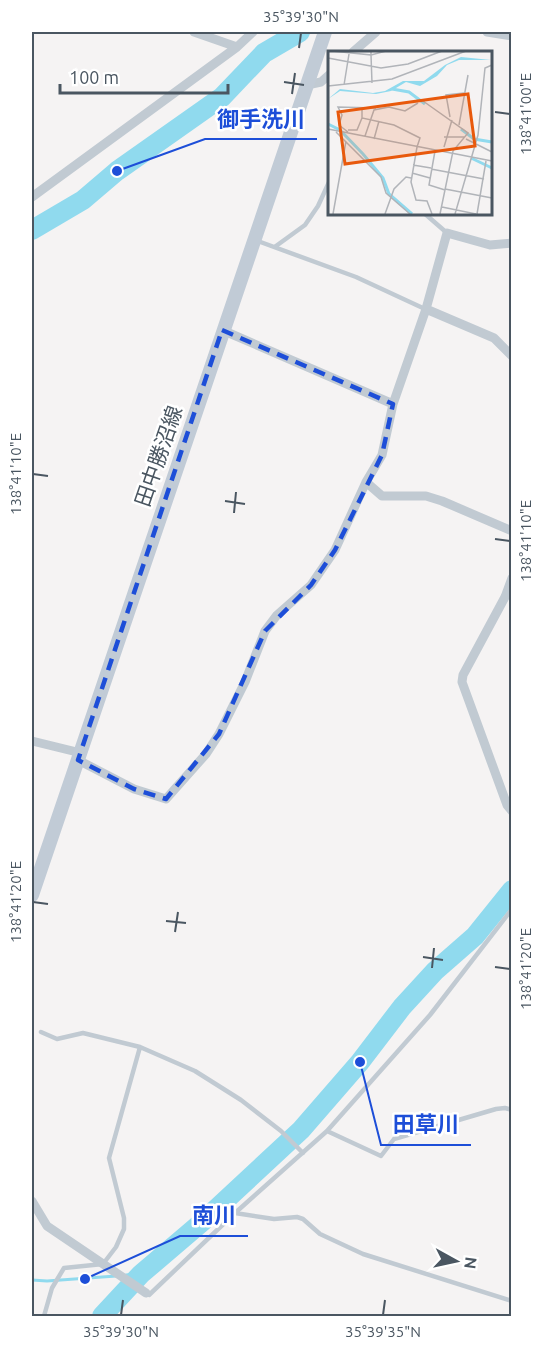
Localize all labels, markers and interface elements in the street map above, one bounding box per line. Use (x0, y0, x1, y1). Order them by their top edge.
text: 35°39'30"N (263, 8, 339, 25)
inset map (328, 51, 492, 214)
scale bar (60, 57, 228, 95)
text: 100 m (69, 67, 119, 87)
text: 138°41'00"E (517, 73, 534, 155)
callout: 御手洗川 (205, 99, 317, 139)
text: 御手洗川 (217, 106, 305, 131)
street label: 田中勝沼線 (130, 402, 186, 510)
text: 138°41'10"E (7, 433, 24, 515)
text: 138°41'10"E (517, 500, 534, 582)
text: 138°41'20"E (7, 861, 24, 943)
text: 138°41'20"E (517, 928, 534, 1010)
callout: 田草川 (381, 1105, 471, 1145)
text: 田草川 (393, 1111, 459, 1136)
callout: 南川 (180, 1196, 248, 1236)
text: 南川 (192, 1202, 236, 1227)
north arrow (426, 1231, 486, 1291)
text: N (461, 1256, 481, 1270)
text: 35°39'30"N (83, 1323, 159, 1340)
text: 35°39'35"N (345, 1323, 421, 1340)

